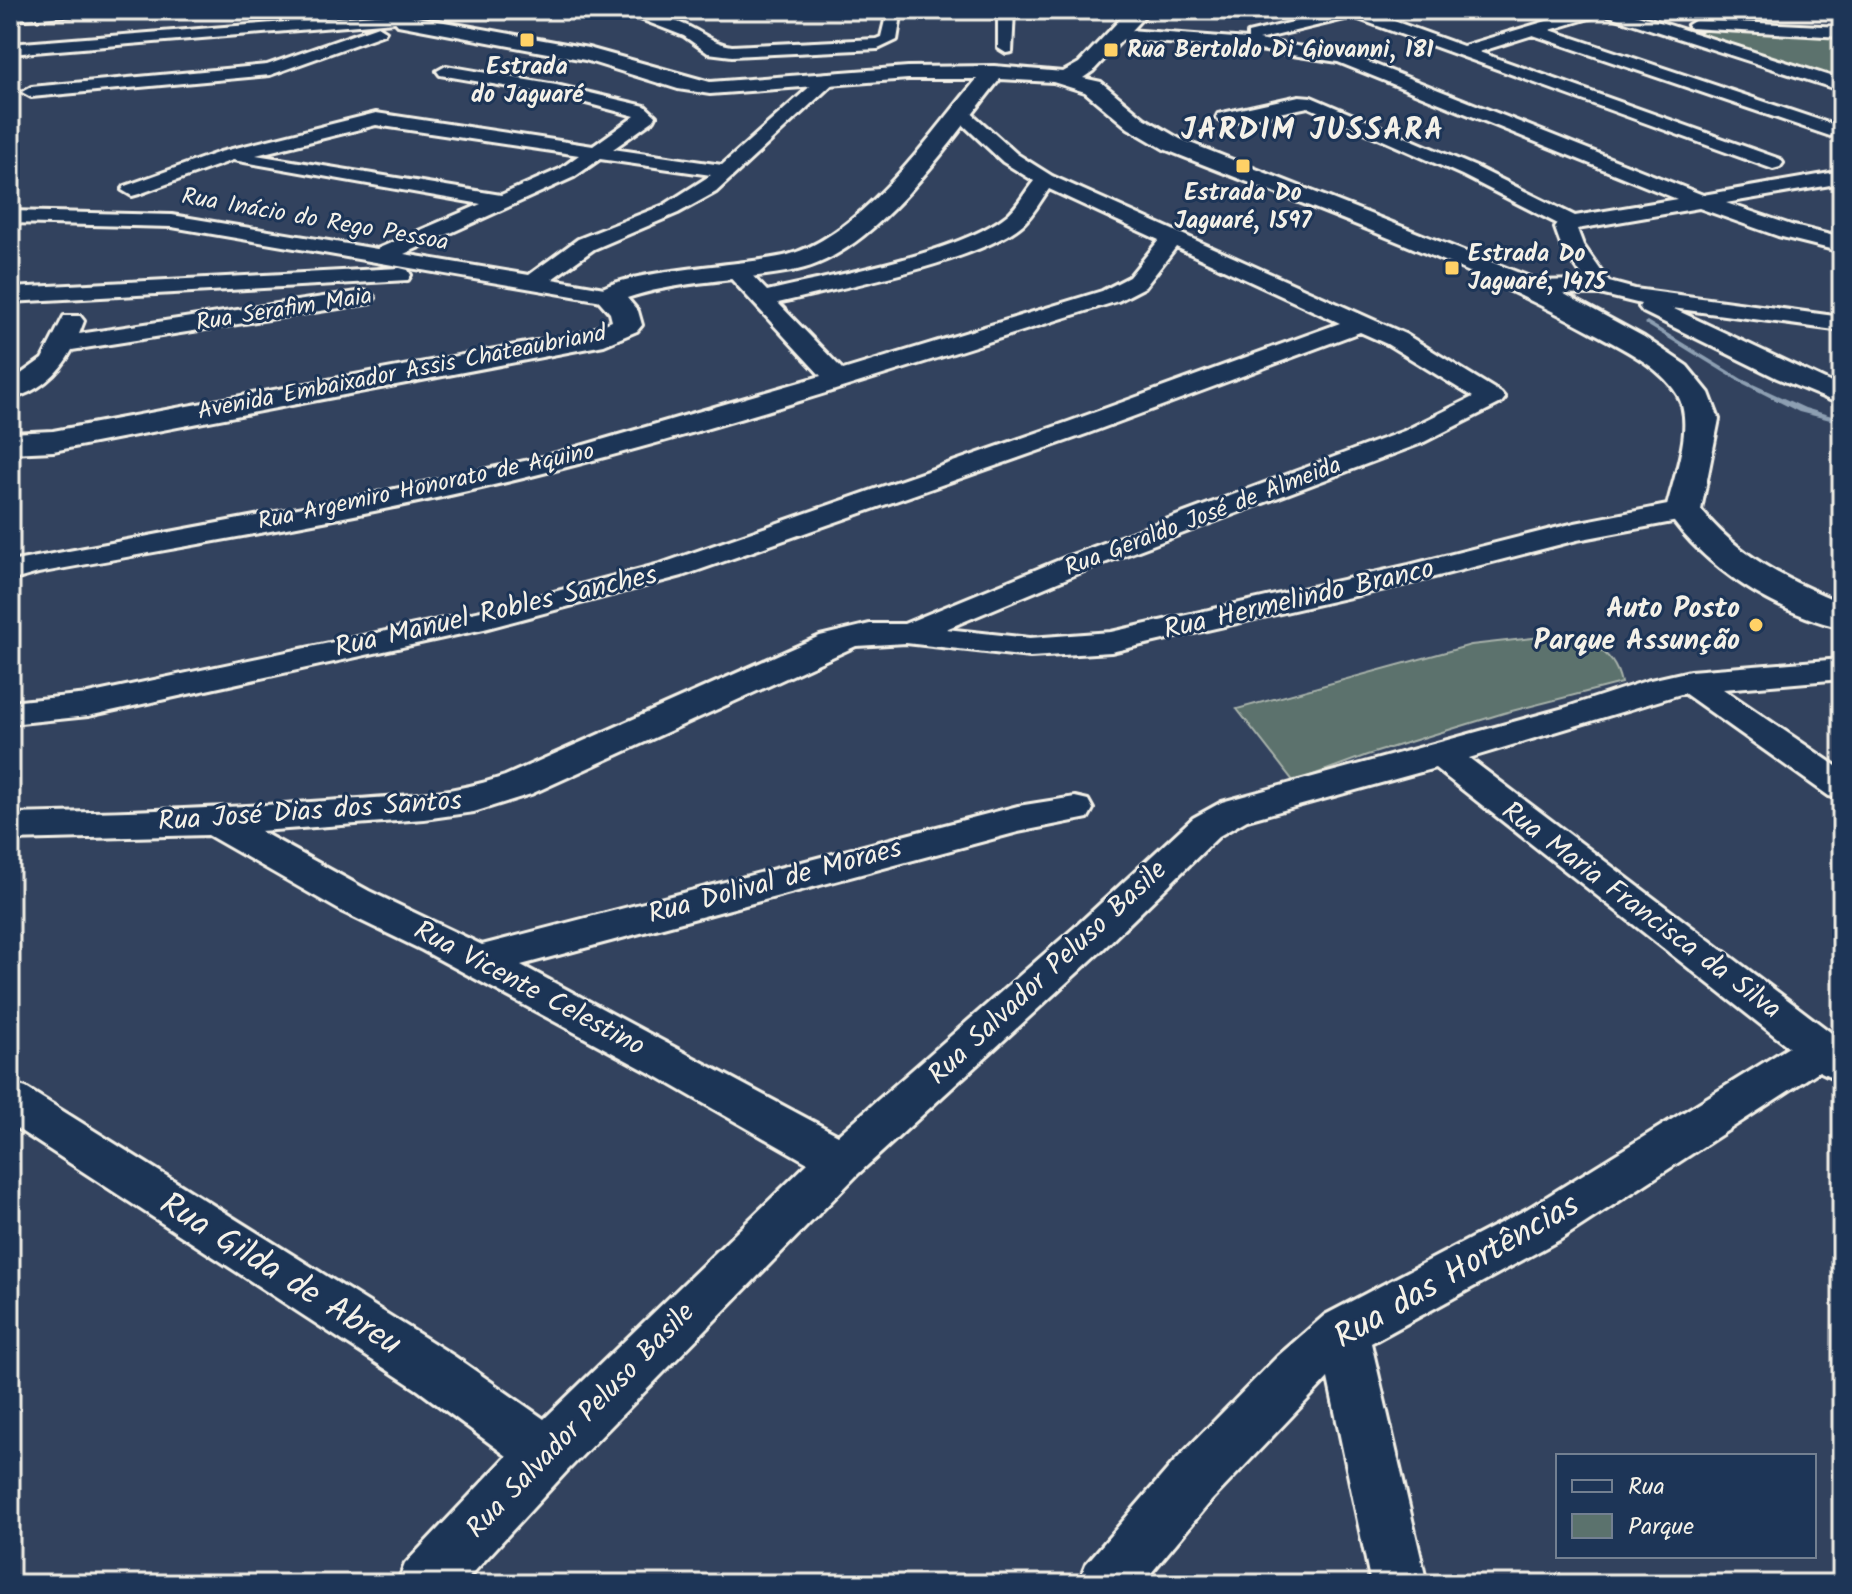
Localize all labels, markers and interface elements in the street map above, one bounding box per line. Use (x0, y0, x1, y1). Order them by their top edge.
marker: Estrada do Jaguaré (518, 31, 536, 49)
place label: Rua Bertoldo Di Giovanni, 181 (1127, 31, 1434, 70)
marker: Rua Bertoldo Di Giovanni, 181 (1102, 41, 1120, 59)
place label: Estrada do Jaguaré (471, 48, 584, 115)
district label: JARDIM JUSSARA (1181, 107, 1445, 155)
marker: Estrada Do Jaguaré, 1597 (1234, 157, 1252, 175)
place label: Estrada Do Jaguaré, 1597 (1174, 174, 1312, 241)
street label: Rua Inácio do Rego Pessoa (178, 177, 452, 263)
place label: Estrada Do Jaguaré, 1475 (1468, 235, 1608, 302)
marker: Estrada Do Jaguaré, 1475 (1443, 259, 1461, 277)
street label: Rua Serafim Maia (193, 277, 375, 343)
street label: Avenida Embaixador Assis Chateaubriand (194, 314, 611, 432)
street label: Rua Argemiro Honorato de Aquino (254, 432, 598, 542)
street label: Rua Geraldo José de Almeida (1059, 446, 1347, 588)
street label: Rua Hermelindo Branco (1159, 547, 1439, 653)
street label: Rua Manuel Robles Sanches (330, 553, 662, 671)
place label: Auto Posto Parque Assunção (1534, 587, 1740, 664)
marker: Auto Posto Parque Assunção (1747, 616, 1765, 634)
street label: Rua José Dias dos Santos (157, 779, 464, 845)
street label: Rua Maria Francisca da Silva (1491, 790, 1791, 1032)
street label: Rua Dolival de Moraes (643, 826, 907, 938)
street label: Rua Salvador Peluso Basile (918, 849, 1179, 1097)
street label: Rua Vicente Celestino (405, 909, 653, 1069)
street label: Rua Gilda de Abreu (148, 1179, 412, 1371)
street label: Rua das Hortências (1324, 1180, 1590, 1364)
street label: Rua Salvador Peluso Basile (456, 1292, 707, 1550)
legend (1556, 1454, 1816, 1558)
text: Rua (1628, 1468, 1665, 1507)
text: Parque (1628, 1508, 1694, 1547)

